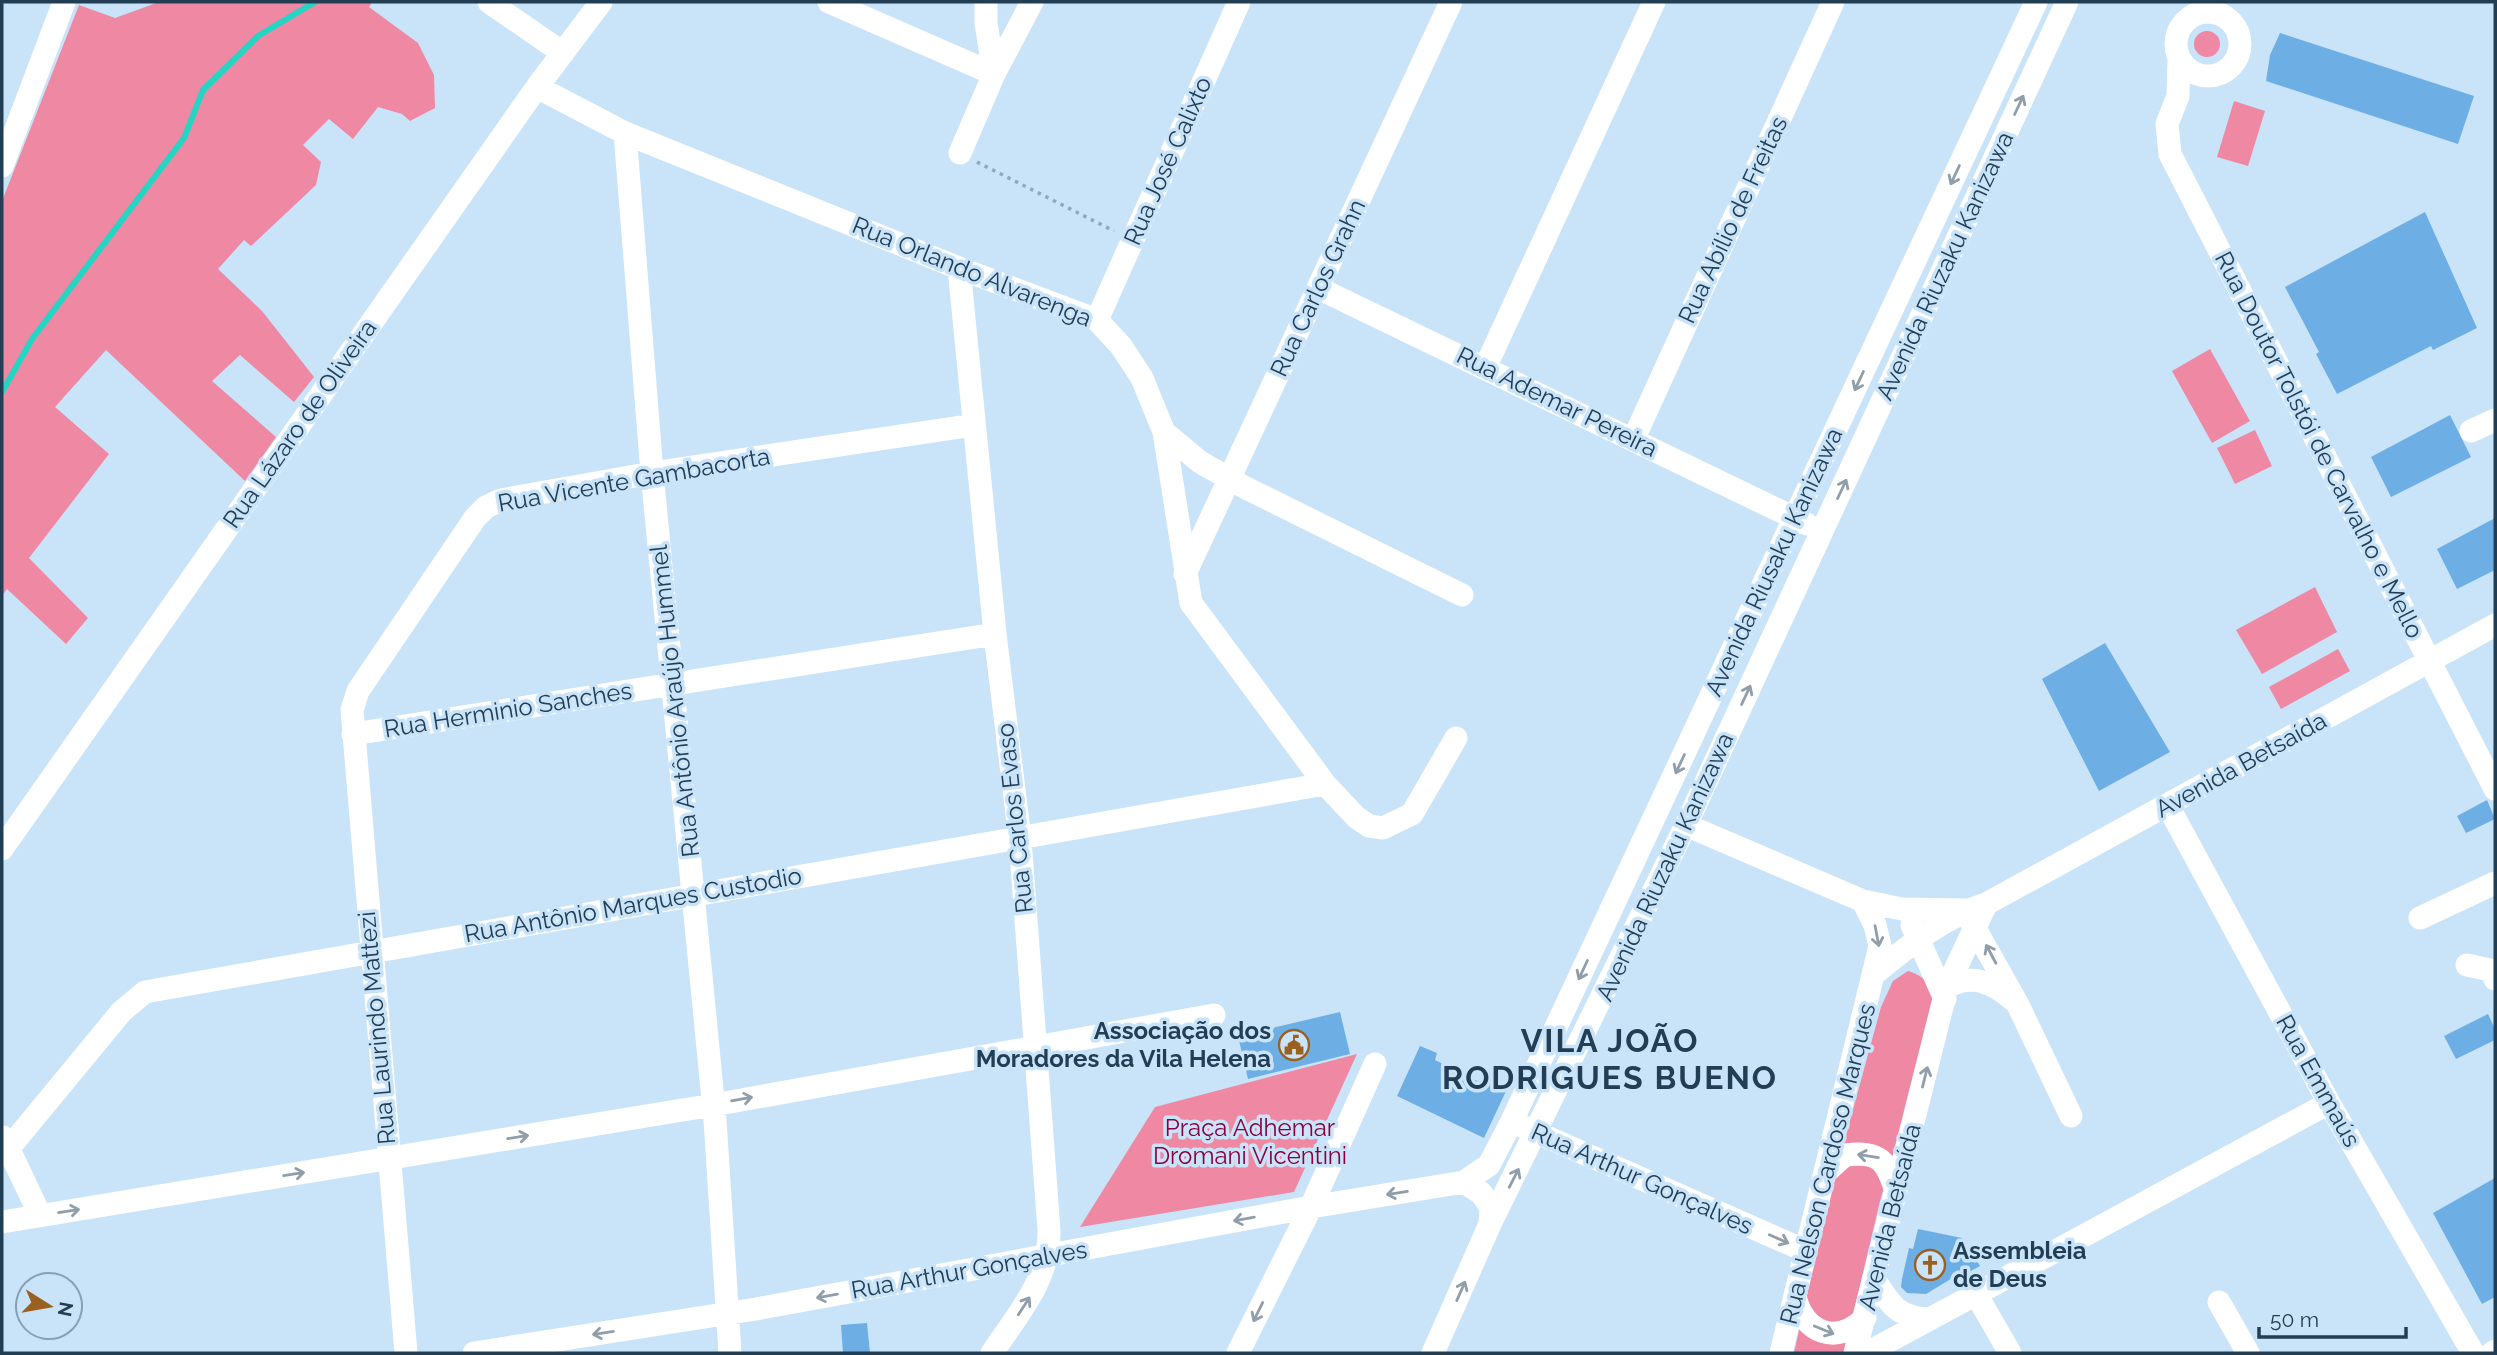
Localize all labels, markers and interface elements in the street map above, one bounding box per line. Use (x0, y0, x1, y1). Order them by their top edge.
street label: Rua José Calixto (1117, 72, 1218, 249)
one-way arrow (2013, 94, 2026, 116)
street label: Rua Abílio de Freitas (1672, 112, 1793, 328)
street label: Avenida Riuzaku Kanizawa (1870, 127, 2020, 405)
one-way arrow (1948, 164, 1961, 185)
street label: Rua Carlos Grahn (1264, 195, 1371, 381)
street label: Rua Orlando Alvarenga (848, 210, 1096, 333)
street label: Rua Doutor Tolstói de Carvalho e Mello (2209, 247, 2430, 643)
street label: Rua Lázaro de Oliveira (217, 314, 382, 533)
street label: Rua Ademar Pereira (1452, 340, 1662, 463)
one-way arrow (1852, 370, 1865, 391)
street label: Avenida Riusaku Kanizawa (1699, 423, 1849, 700)
street label: Rua Vicente Gambacorta (496, 441, 772, 518)
one-way arrow (1836, 479, 1849, 500)
street label: Rua Antônio Araújo Hummel (644, 543, 705, 859)
street label: Rua Herminio Sanches (382, 676, 634, 743)
one-way arrow (1740, 685, 1753, 707)
street label: Avenida Betsaída (2150, 706, 2331, 824)
street label: Rua Carlos Evaso (990, 722, 1039, 915)
street label: Avenida Riuzaku Kanizawa (1590, 728, 1740, 1006)
one-way arrow (1672, 753, 1686, 774)
street label: Rua Antônio Marques Custodio (462, 861, 804, 948)
street label: Rua Laurindo Mattezi (352, 910, 401, 1146)
one-way arrow (1871, 924, 1884, 947)
one-way arrow (1984, 944, 1998, 965)
one-way arrow (1576, 959, 1589, 980)
street label: Rua Nelson Cardoso Marques (1774, 1000, 1881, 1327)
street label: Rua Emmaús (2270, 1010, 2367, 1152)
place label: Associação dos Moradores da Vila Helena (976, 1016, 1271, 1073)
district label: VILA JOÃO RODRIGUES BUENO (1442, 1022, 1778, 1096)
public building icon: Associação dos Moradores da Vila Helena (1277, 1028, 1311, 1062)
one-way arrow (1919, 1066, 1932, 1089)
one-way arrow (731, 1092, 753, 1106)
park label: Praça Adhemar Dromani Vicentini (1153, 1113, 1347, 1170)
street label: Rua Arthur Gonçalves (1527, 1117, 1757, 1240)
street label: Avenida Betsaída (1852, 1121, 1927, 1313)
one-way arrow (506, 1130, 529, 1143)
one-way arrow (1857, 1149, 1880, 1162)
one-way arrow (282, 1167, 305, 1180)
one-way arrow (1507, 1169, 1521, 1189)
one-way arrow (1386, 1187, 1409, 1200)
one-way arrow (57, 1204, 80, 1217)
one-way arrow (1233, 1213, 1256, 1226)
street label: Rua Arthur Gonçalves (849, 1234, 1089, 1305)
one-way arrow (1768, 1234, 1789, 1247)
place label: Assembleia de Deus (1953, 1236, 2087, 1293)
church icon: Assembleia de Deus (1913, 1248, 1947, 1282)
north arrow (14, 1271, 84, 1341)
one-way arrow (1455, 1281, 1468, 1302)
one-way arrow (816, 1290, 839, 1303)
one-way arrow (1017, 1296, 1031, 1316)
scale bar (2259, 1296, 2406, 1340)
text: N (54, 1300, 78, 1318)
one-way arrow (1251, 1301, 1265, 1322)
text: 50 m (2270, 1307, 2319, 1332)
one-way arrow (1813, 1324, 1834, 1337)
one-way arrow (592, 1327, 615, 1340)

